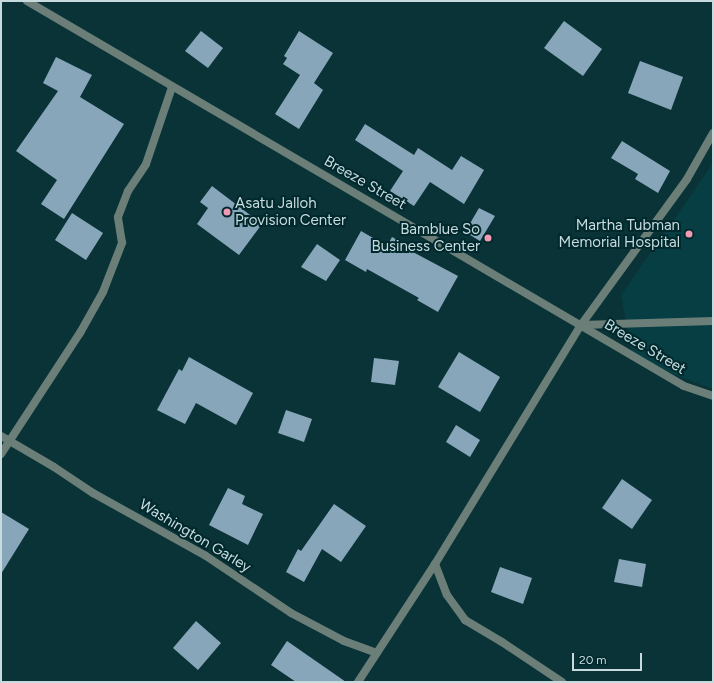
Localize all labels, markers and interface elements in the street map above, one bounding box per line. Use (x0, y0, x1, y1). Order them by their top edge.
street label: Breeze Street (321, 152, 409, 214)
place label: Asatu Jalloh Provision Center (235, 194, 346, 229)
marker: Asatu Jalloh Provision Center (222, 207, 232, 217)
place label: Martha Tubman Memorial Hospital (559, 216, 680, 251)
place label: Bamblue So Business Center (371, 220, 480, 255)
marker: Martha Tubman Memorial Hospital (683, 228, 695, 240)
marker: Bamblue So Business Center (483, 233, 493, 243)
street label: Breeze Street (601, 316, 689, 378)
street label: Washington Garley (136, 496, 254, 576)
scale bar (574, 645, 644, 671)
text: 20 m (579, 653, 607, 667)

